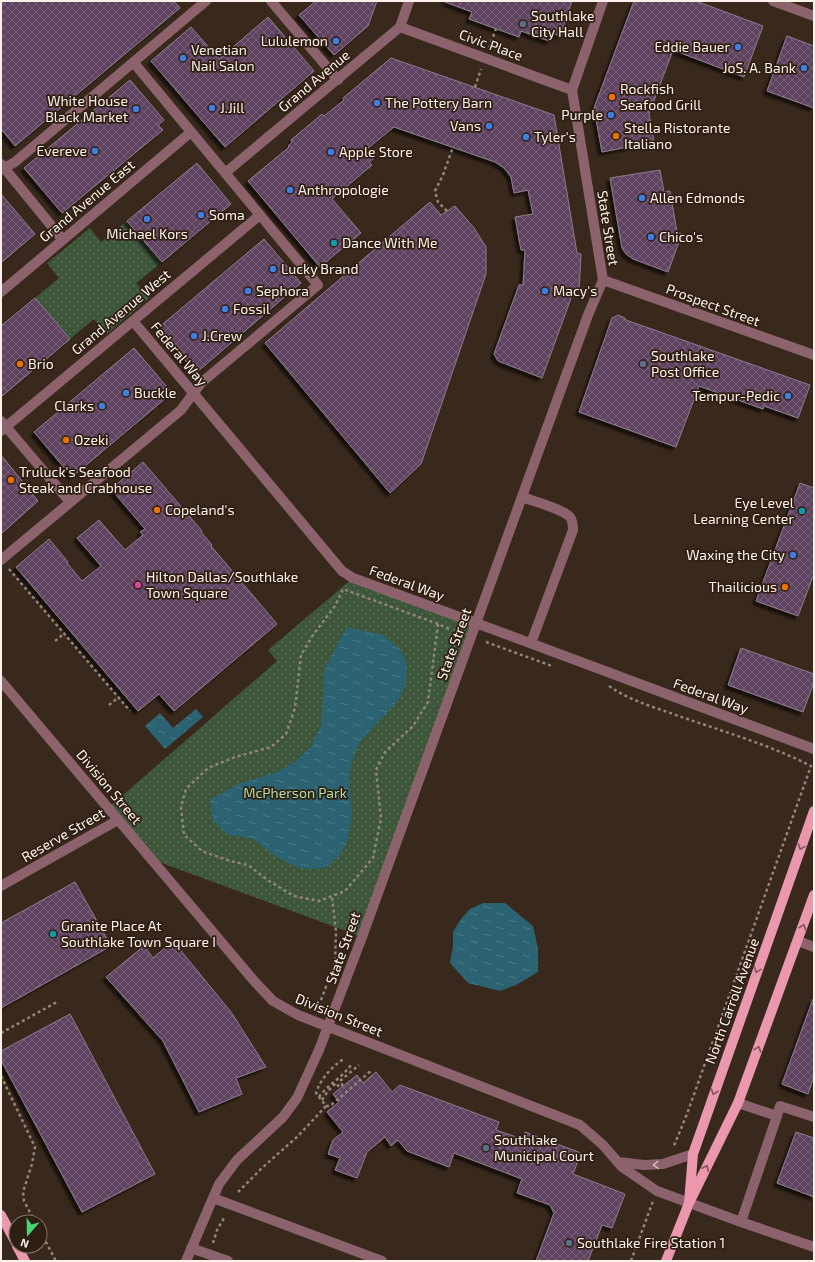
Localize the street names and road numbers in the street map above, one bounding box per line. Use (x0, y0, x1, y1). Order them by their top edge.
street label: Civic Place (457, 25, 525, 64)
street label: Grand Avenue (275, 46, 353, 115)
street label: Grand Avenue East (36, 156, 138, 245)
street label: State Street (594, 189, 623, 267)
street label: Grand Avenue West (68, 265, 174, 358)
street label: Prospect Street (664, 280, 762, 329)
street label: Federal Way (148, 318, 212, 390)
street label: Federal Way (367, 561, 448, 604)
street label: State Street (433, 605, 474, 682)
street label: Federal Way (671, 674, 752, 717)
street label: Division Street (73, 746, 146, 828)
street label: Reserve Street (18, 804, 107, 865)
street label: State Street (322, 909, 363, 986)
street label: North Carroll Avenue (701, 936, 762, 1066)
street label: Division Street (293, 989, 385, 1040)

